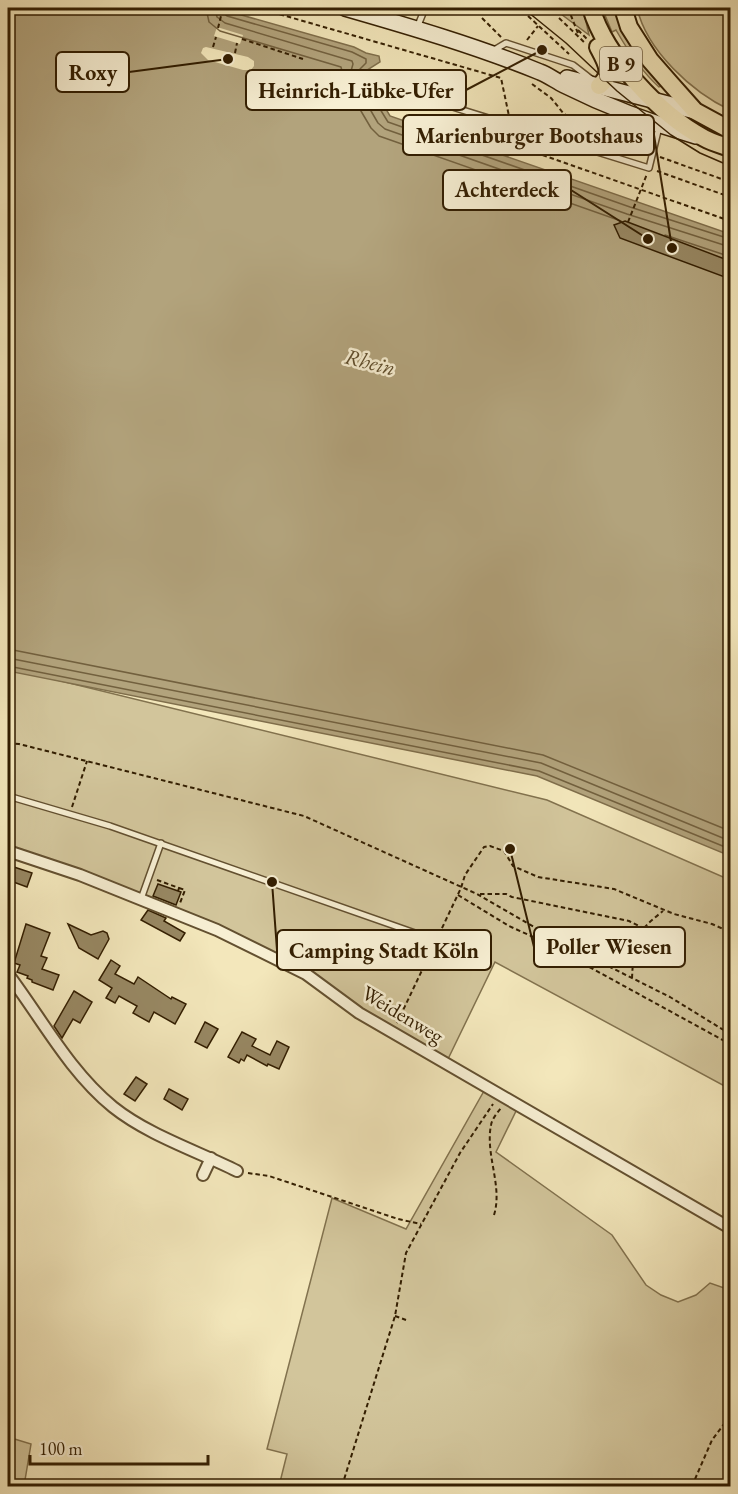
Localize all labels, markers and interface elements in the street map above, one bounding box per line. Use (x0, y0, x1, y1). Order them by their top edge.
road number: B 9 (600, 47, 642, 81)
callout: Roxy (56, 52, 129, 92)
text: Roxy (69, 58, 118, 87)
callout: Heinrich-Lübke-Ufer (246, 70, 466, 110)
text: Heinrich-Lübke-Ufer (258, 76, 455, 105)
callout: Marienburger Bootshaus (403, 115, 654, 155)
text: Marienburger Bootshaus (415, 121, 643, 150)
callout: Achterdeck (443, 170, 571, 210)
text: Achterdeck (454, 175, 560, 204)
water label: Rhein (342, 342, 398, 382)
callout: Poller Wiesen (534, 927, 685, 967)
callout: Camping Stadt Köln (277, 930, 491, 970)
text: Poller Wiesen (546, 932, 673, 961)
text: Camping Stadt Köln (289, 936, 479, 965)
street label: Weidenweg (357, 979, 450, 1049)
scale bar (30, 1428, 208, 1466)
text: 100 m (39, 1437, 83, 1460)

